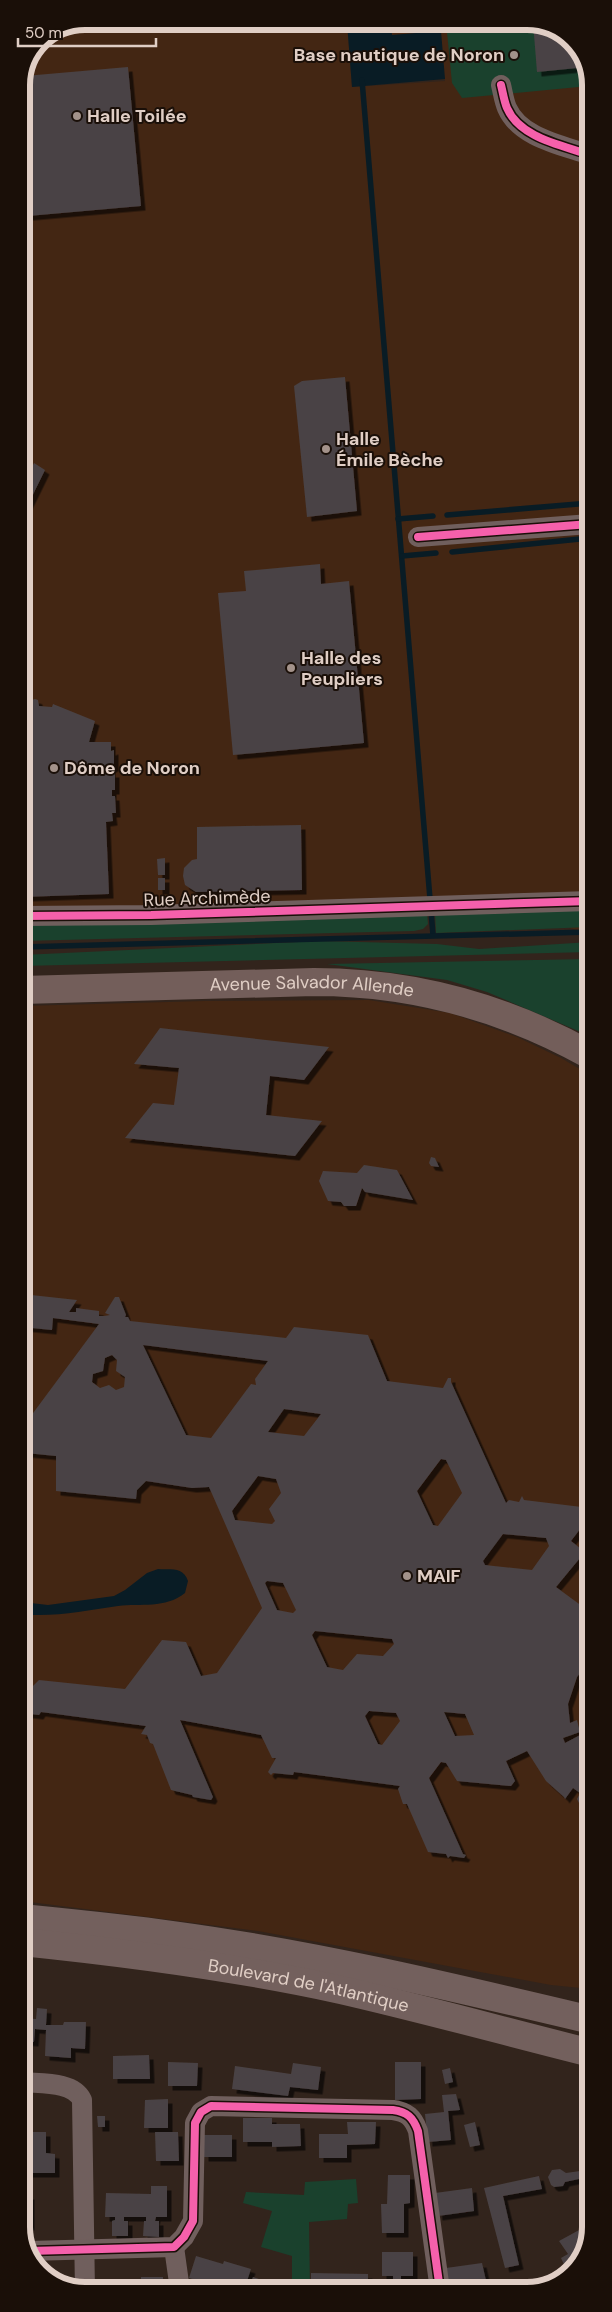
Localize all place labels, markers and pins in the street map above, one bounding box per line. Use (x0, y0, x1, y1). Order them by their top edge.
place label: Base nautique de Noron (294, 43, 504, 67)
marker: Base nautique de Noron (508, 49, 520, 61)
place label: Halle Toilée (87, 104, 187, 128)
marker: Halle Toilée (71, 110, 83, 122)
place label: Halle Émile Bèche (336, 427, 444, 472)
marker: Halle Émile Bèche (320, 443, 332, 455)
place label: Halle des Peupliers (301, 646, 383, 691)
marker: Halle des Peupliers (285, 662, 297, 674)
place label: Dôme de Noron (64, 756, 200, 780)
marker: Dôme de Noron (48, 762, 60, 774)
place label: MAIF (417, 1564, 461, 1588)
marker: MAIF (401, 1570, 413, 1582)

